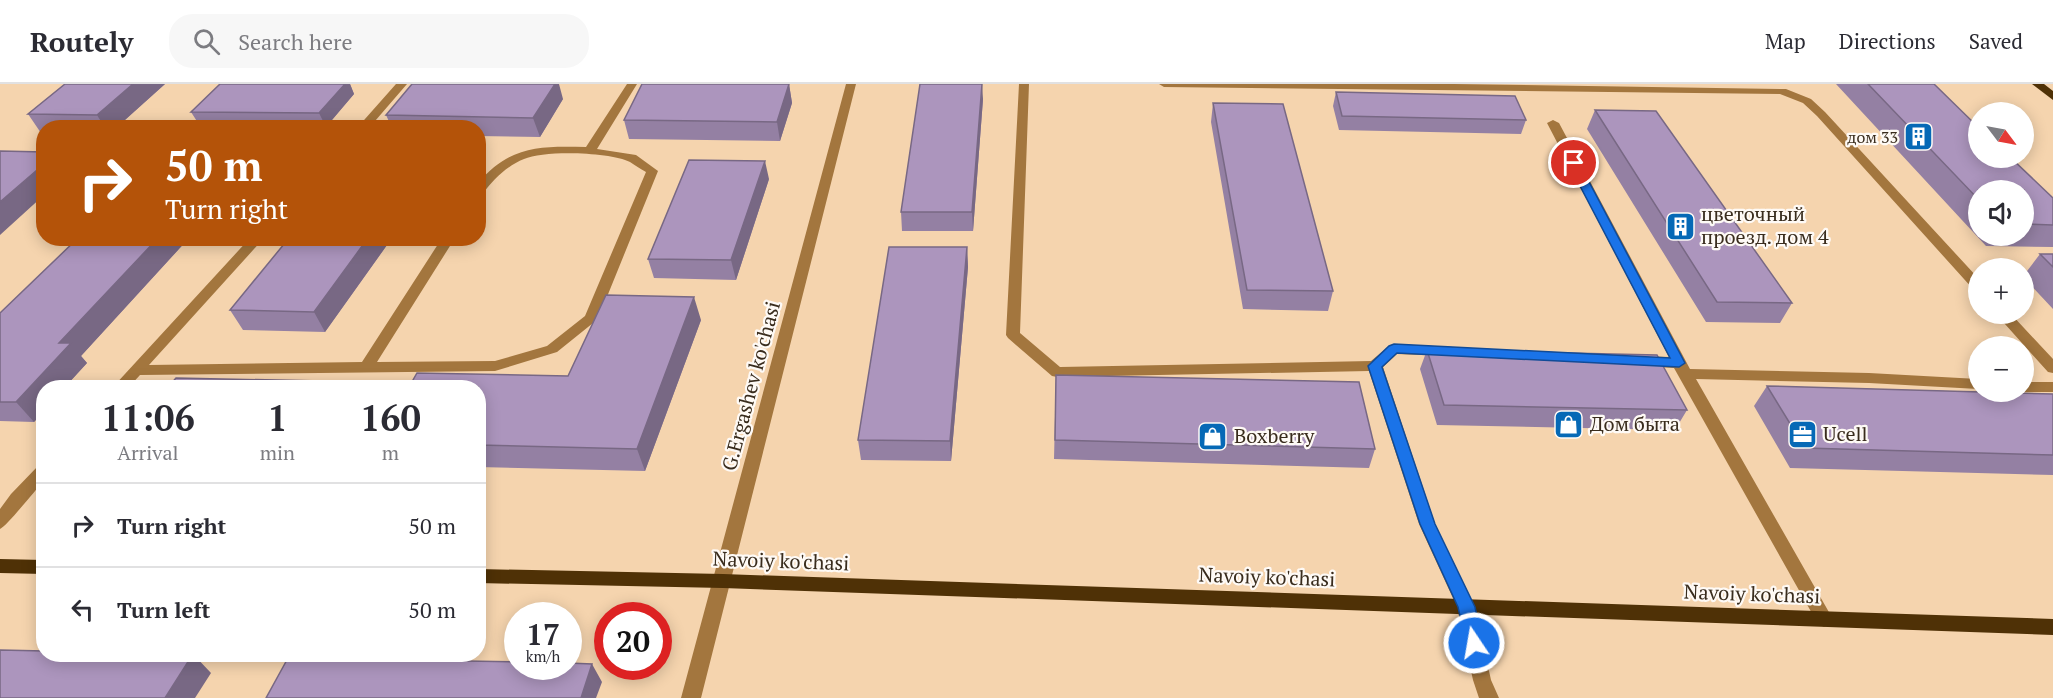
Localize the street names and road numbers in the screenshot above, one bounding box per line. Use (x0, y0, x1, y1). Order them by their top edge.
street label: G.Ergashev ko'chasi (715, 298, 786, 473)
street label: Navoiy ko'chasi (712, 545, 850, 576)
street label: Navoiy ko'chasi (1198, 561, 1336, 592)
street label: Navoiy ko'chasi (1683, 578, 1821, 609)

